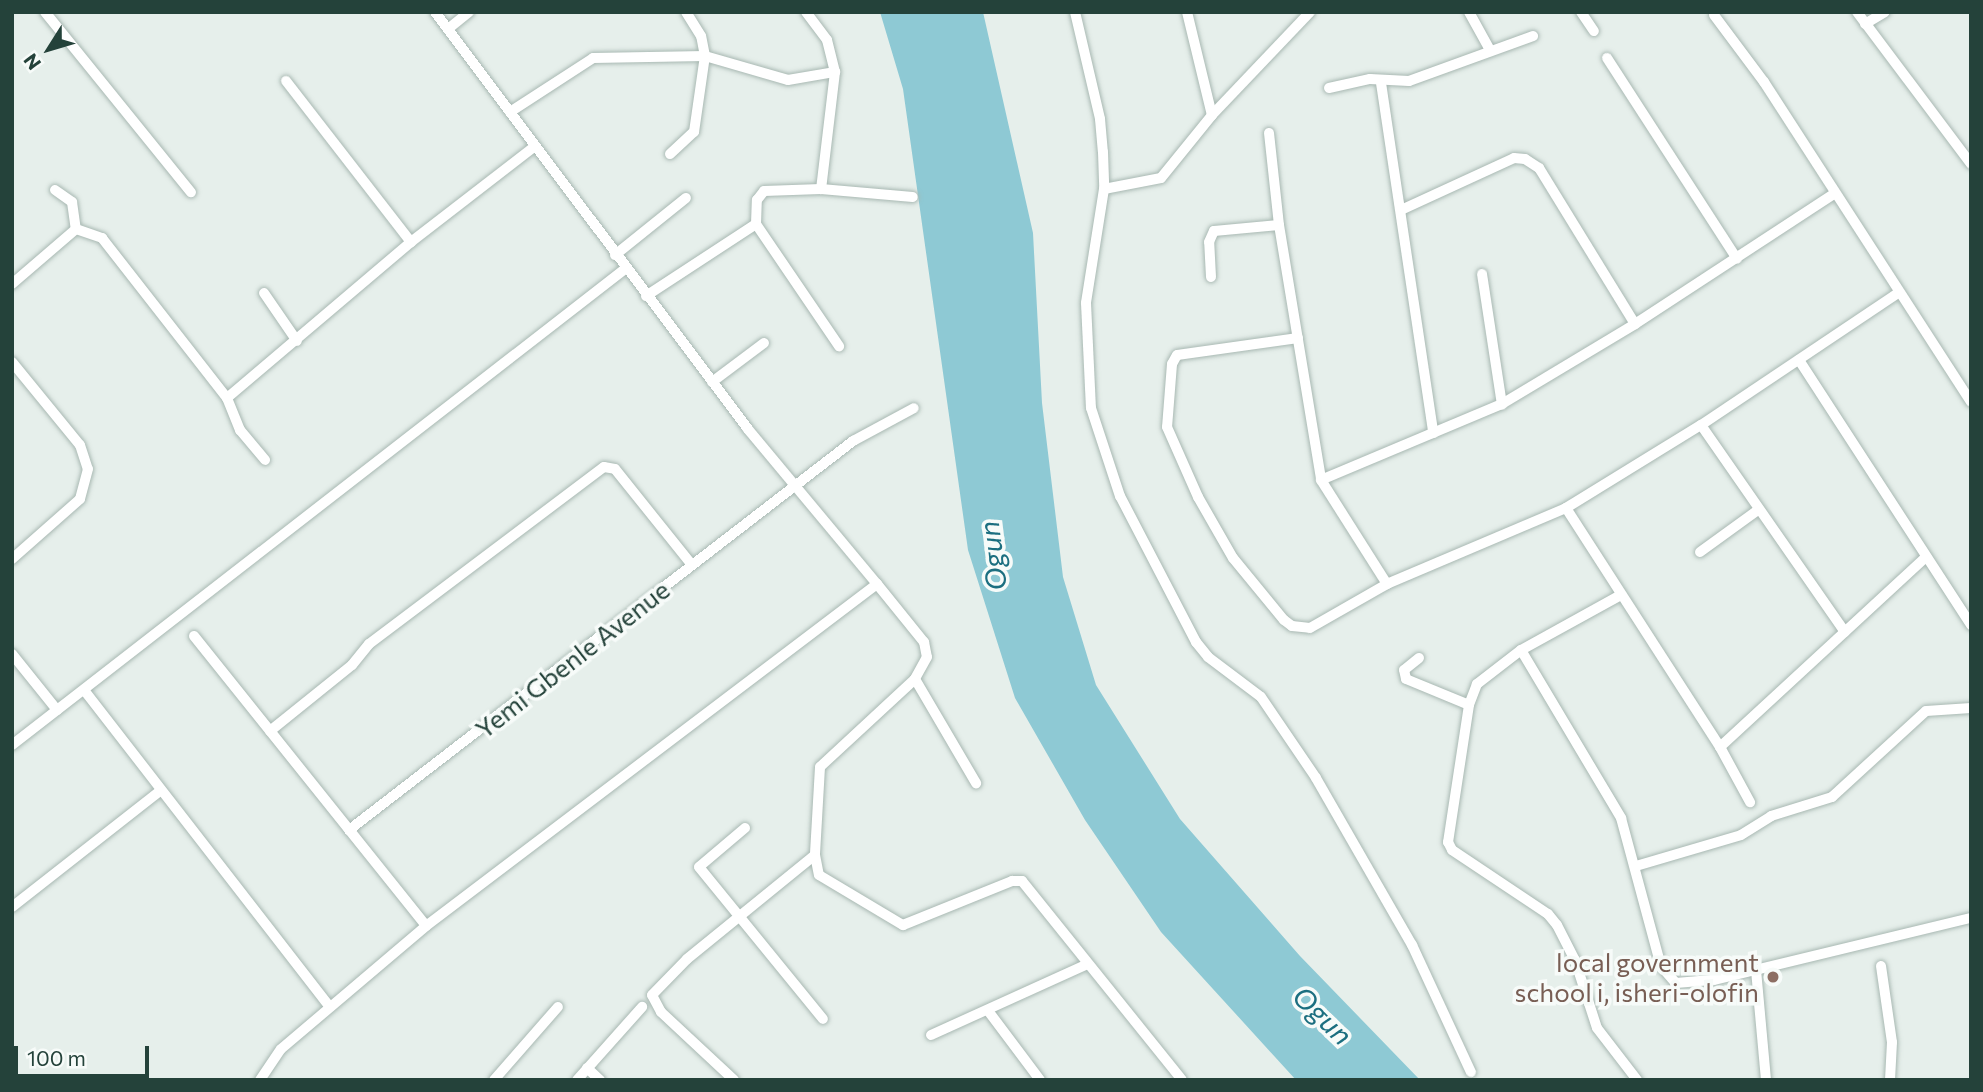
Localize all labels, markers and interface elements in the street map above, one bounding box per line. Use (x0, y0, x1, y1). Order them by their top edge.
north arrow (14, 14, 84, 84)
text: N (18, 49, 45, 75)
water label: Ogun (971, 519, 1013, 593)
street label: Yemi Gbenle Avenue (469, 574, 675, 744)
place label: local government school i, isheri-olofin (1515, 946, 1759, 1007)
marker: local government school i, isheri-olofin (1765, 969, 1781, 985)
water label: Ogun (1286, 979, 1360, 1051)
scale bar (18, 1032, 152, 1076)
text: 100 m (27, 1045, 86, 1070)

